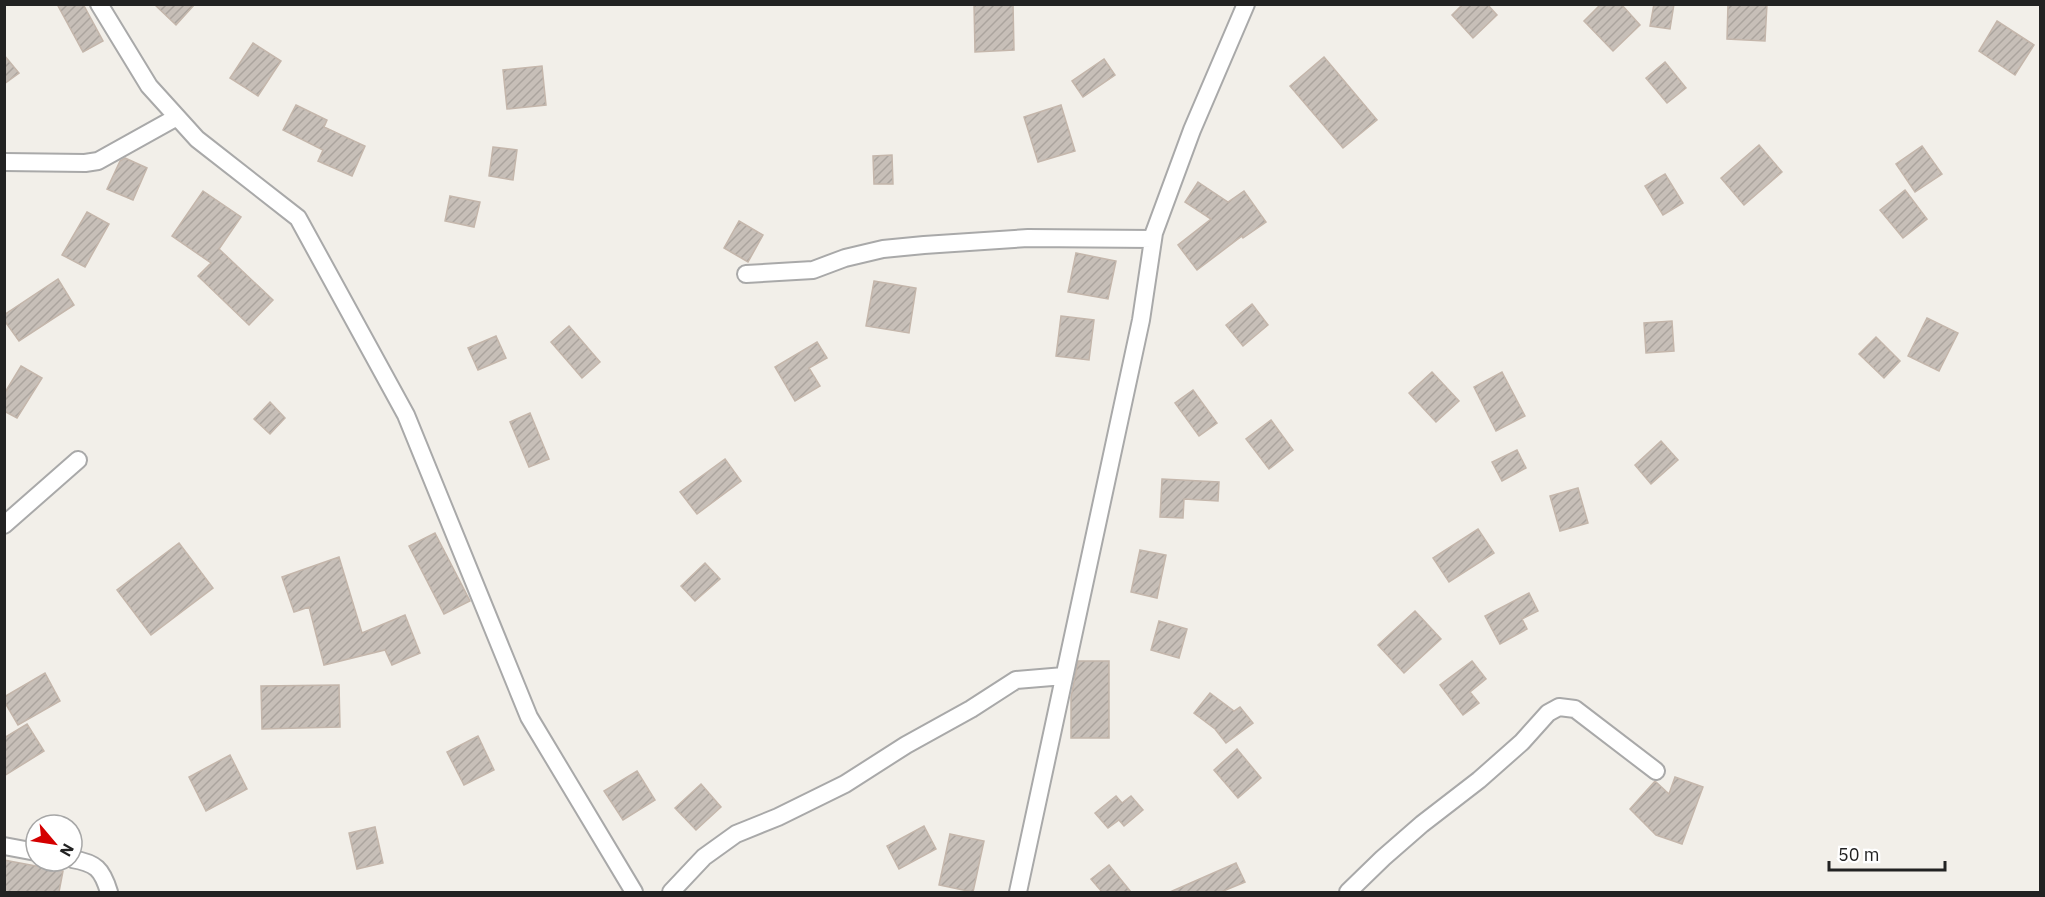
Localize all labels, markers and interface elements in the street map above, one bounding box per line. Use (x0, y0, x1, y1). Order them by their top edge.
north arrow (24, 813, 84, 873)
scale bar (1829, 834, 1944, 872)
text: N (56, 840, 79, 860)
text: 50 m (1838, 843, 1880, 866)

